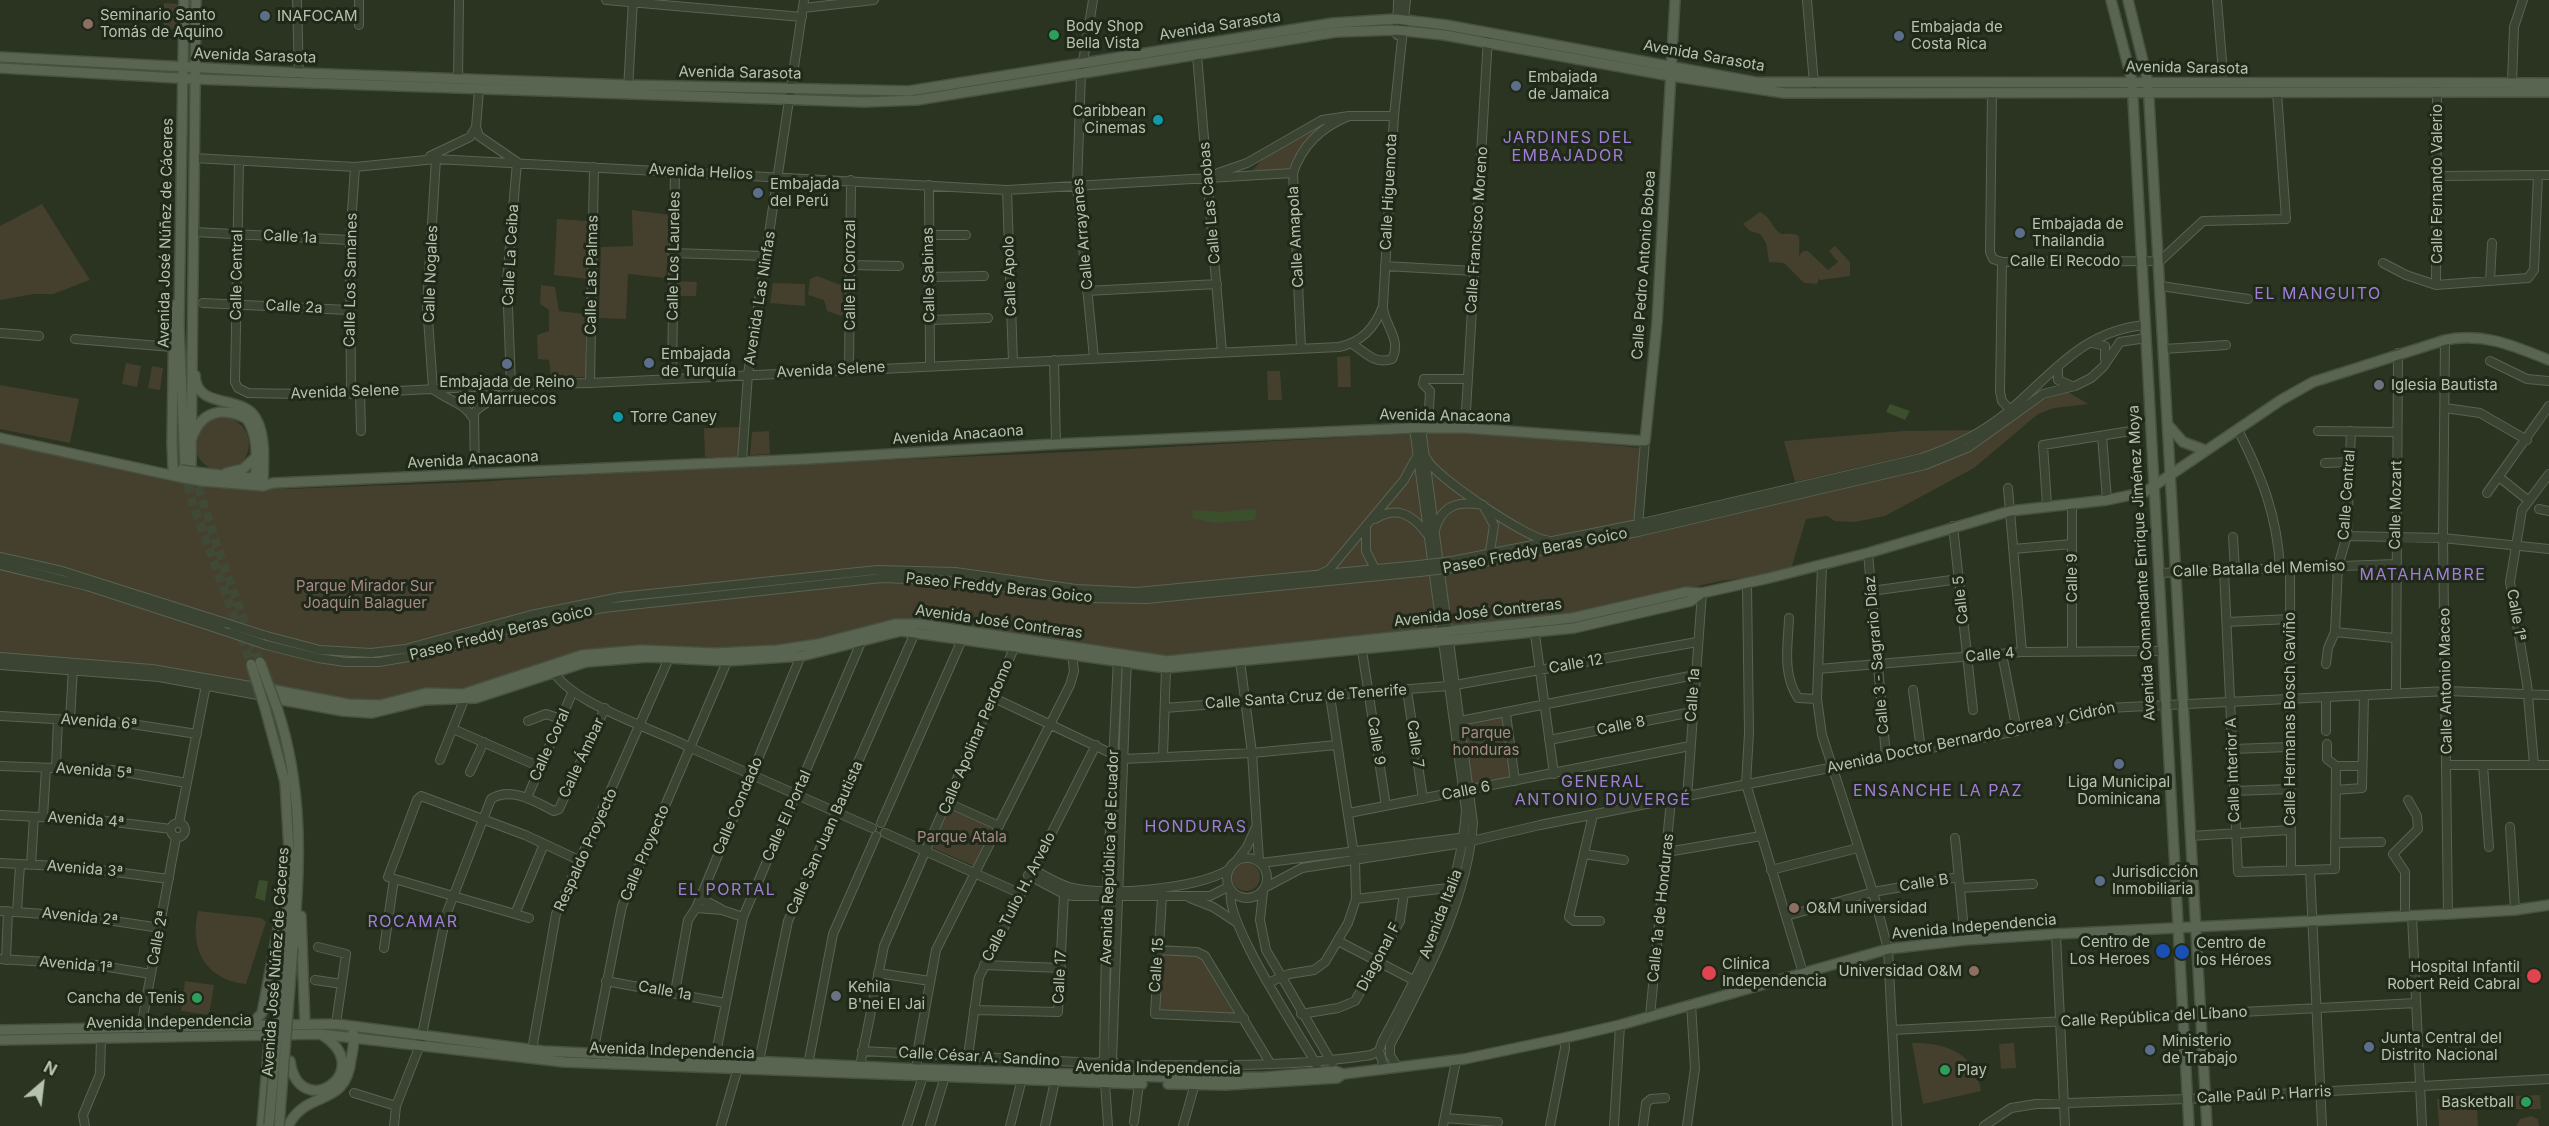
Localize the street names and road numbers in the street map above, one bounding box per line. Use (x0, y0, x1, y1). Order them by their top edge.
street label: Avenida Sarasota (1158, 7, 1282, 45)
street label: Avenida Sarasota (1642, 36, 1766, 76)
street label: Avenida Sarasota (193, 45, 317, 67)
street label: Avenida Sarasota (2125, 58, 2249, 78)
street label: Avenida Sarasota (678, 63, 802, 83)
street label: Calle Fernando Valerio (2428, 104, 2446, 264)
street label: Avenida José Núñez de Cáceres (155, 118, 177, 348)
street label: Calle Higuemota (1377, 133, 1401, 251)
street label: Calle Las Caobas (1196, 141, 1224, 265)
street label: Calle Francisco Moreno (1462, 146, 1492, 314)
street label: Avenida Helios (648, 160, 754, 184)
street label: Calle Pedro Antonio Bobea (1628, 170, 1660, 360)
street label: Calle Arrayanes (1069, 177, 1097, 291)
street label: Calle Amapola (1284, 186, 1308, 288)
street label: Calle Los Laureles (664, 191, 684, 321)
street label: Calle La Ceiba (499, 204, 523, 306)
street label: Calle Los Samanes (341, 213, 361, 347)
street label: Calle Las Palmas (582, 215, 602, 335)
street label: Calle El Corozal (841, 220, 859, 330)
street label: Calle Nogales (420, 225, 442, 323)
street label: Calle 1a (262, 227, 318, 247)
street label: Calle Sabinas (919, 227, 939, 323)
street label: Calle Central (227, 229, 247, 321)
street label: Avenida Las Ninfas (741, 230, 779, 366)
street label: Calle Apolo (1000, 235, 1020, 317)
street label: Calle El Recodo (2010, 252, 2120, 270)
street label: Calle 2a (265, 297, 323, 317)
street label: Avenida Selene (776, 358, 886, 382)
street label: Avenida Selene (290, 381, 400, 403)
street label: Avenida Comandante Enrique Jiménez Moya (2125, 404, 2159, 722)
street label: Avenida Anacaona (1379, 406, 1511, 426)
street label: Avenida Anacaona (892, 421, 1024, 449)
street label: Avenida Anacaona (407, 448, 539, 472)
street label: Calle Central (2335, 449, 2359, 541)
street label: Calle Mozart (2386, 460, 2406, 550)
street label: Paseo Freddy Beras Goico (1441, 524, 1629, 578)
street label: Calle 9 (2063, 554, 2081, 602)
street label: Calle Batalla del Memiso (2172, 557, 2346, 581)
street label: Paseo Freddy Beras Goico (905, 569, 1093, 607)
street label: Calle 3 - Sagrario Díaz (1861, 575, 1893, 735)
street label: Calle 5 (1950, 575, 1972, 625)
street label: Calle 1ª (2503, 588, 2529, 642)
street label: Avenida José Contreras (1393, 595, 1563, 631)
street label: Avenida José Contreras (914, 601, 1084, 643)
street label: Paseo Freddy Beras Goico (408, 602, 594, 664)
street label: Calle Antonio Maceo (2436, 608, 2456, 754)
street label: Calle Hermanas Bosch Gaviño (2281, 612, 2299, 826)
street label: Calle 4 (1965, 644, 2015, 666)
street label: Calle 12 (1547, 650, 1605, 678)
street label: Calle Apolinar Perdomo (935, 657, 1017, 817)
street label: Calle 1a (1682, 667, 1704, 723)
street label: Calle Santa Cruz de Tenerife (1204, 681, 1408, 713)
street label: Avenida Doctor Bernardo Correa y Cidrón (1825, 699, 2117, 777)
street label: Calle Coral (526, 706, 574, 784)
street label: Avenida 6ª (60, 710, 138, 734)
street label: Calle 8 (1595, 713, 1647, 739)
street label: Calle Ámbar (556, 715, 608, 801)
street label: Calle 9 (1363, 715, 1389, 767)
street label: Calle Interior A (2222, 717, 2244, 823)
street label: Calle 7 (1403, 719, 1427, 769)
street label: Avenida República de Ecuador (1097, 749, 1123, 965)
street label: Calle Condado (709, 755, 767, 857)
street label: Calle San Juan Bautista (783, 758, 867, 918)
street label: Avenida 5ª (55, 759, 133, 783)
street label: Calle El Portal (759, 768, 815, 864)
street label: Calle 6 (1440, 777, 1492, 805)
street label: Respaldo Proyecto (551, 786, 621, 914)
street label: Calle Proyecto (617, 802, 673, 904)
street label: Avenida 4ª (47, 808, 125, 832)
street label: Calle Tulio H. Arvelo (979, 829, 1059, 965)
street label: Calle 1a de Honduras (1644, 833, 1678, 983)
street label: Avenida José Núñez de Cáceres (259, 847, 293, 1077)
street label: Avenida 3ª (46, 857, 124, 881)
street label: Avenida Italia (1416, 867, 1466, 961)
street label: Calle B (1898, 870, 1950, 896)
street label: Avenida 2ª (41, 904, 119, 930)
street label: Calle 2ª (144, 909, 172, 967)
street label: Avenida Independencia (1891, 911, 2057, 943)
street label: Diagonal F (1353, 920, 1405, 994)
street label: Calle 15 (1146, 937, 1168, 993)
street label: Calle 17 (1050, 949, 1070, 1005)
street label: Avenida 1ª (39, 953, 113, 977)
street label: Calle 1a (637, 977, 693, 1005)
street label: Calle República del Líbano (2060, 1003, 2248, 1031)
street label: Avenida Independencia (86, 1012, 252, 1032)
street label: Avenida Independencia (589, 1039, 755, 1063)
street label: Calle César A. Sandino (898, 1044, 1060, 1070)
street label: Avenida Independencia (1075, 1058, 1241, 1078)
street label: Calle Paúl P. Harris (2196, 1082, 2332, 1108)

